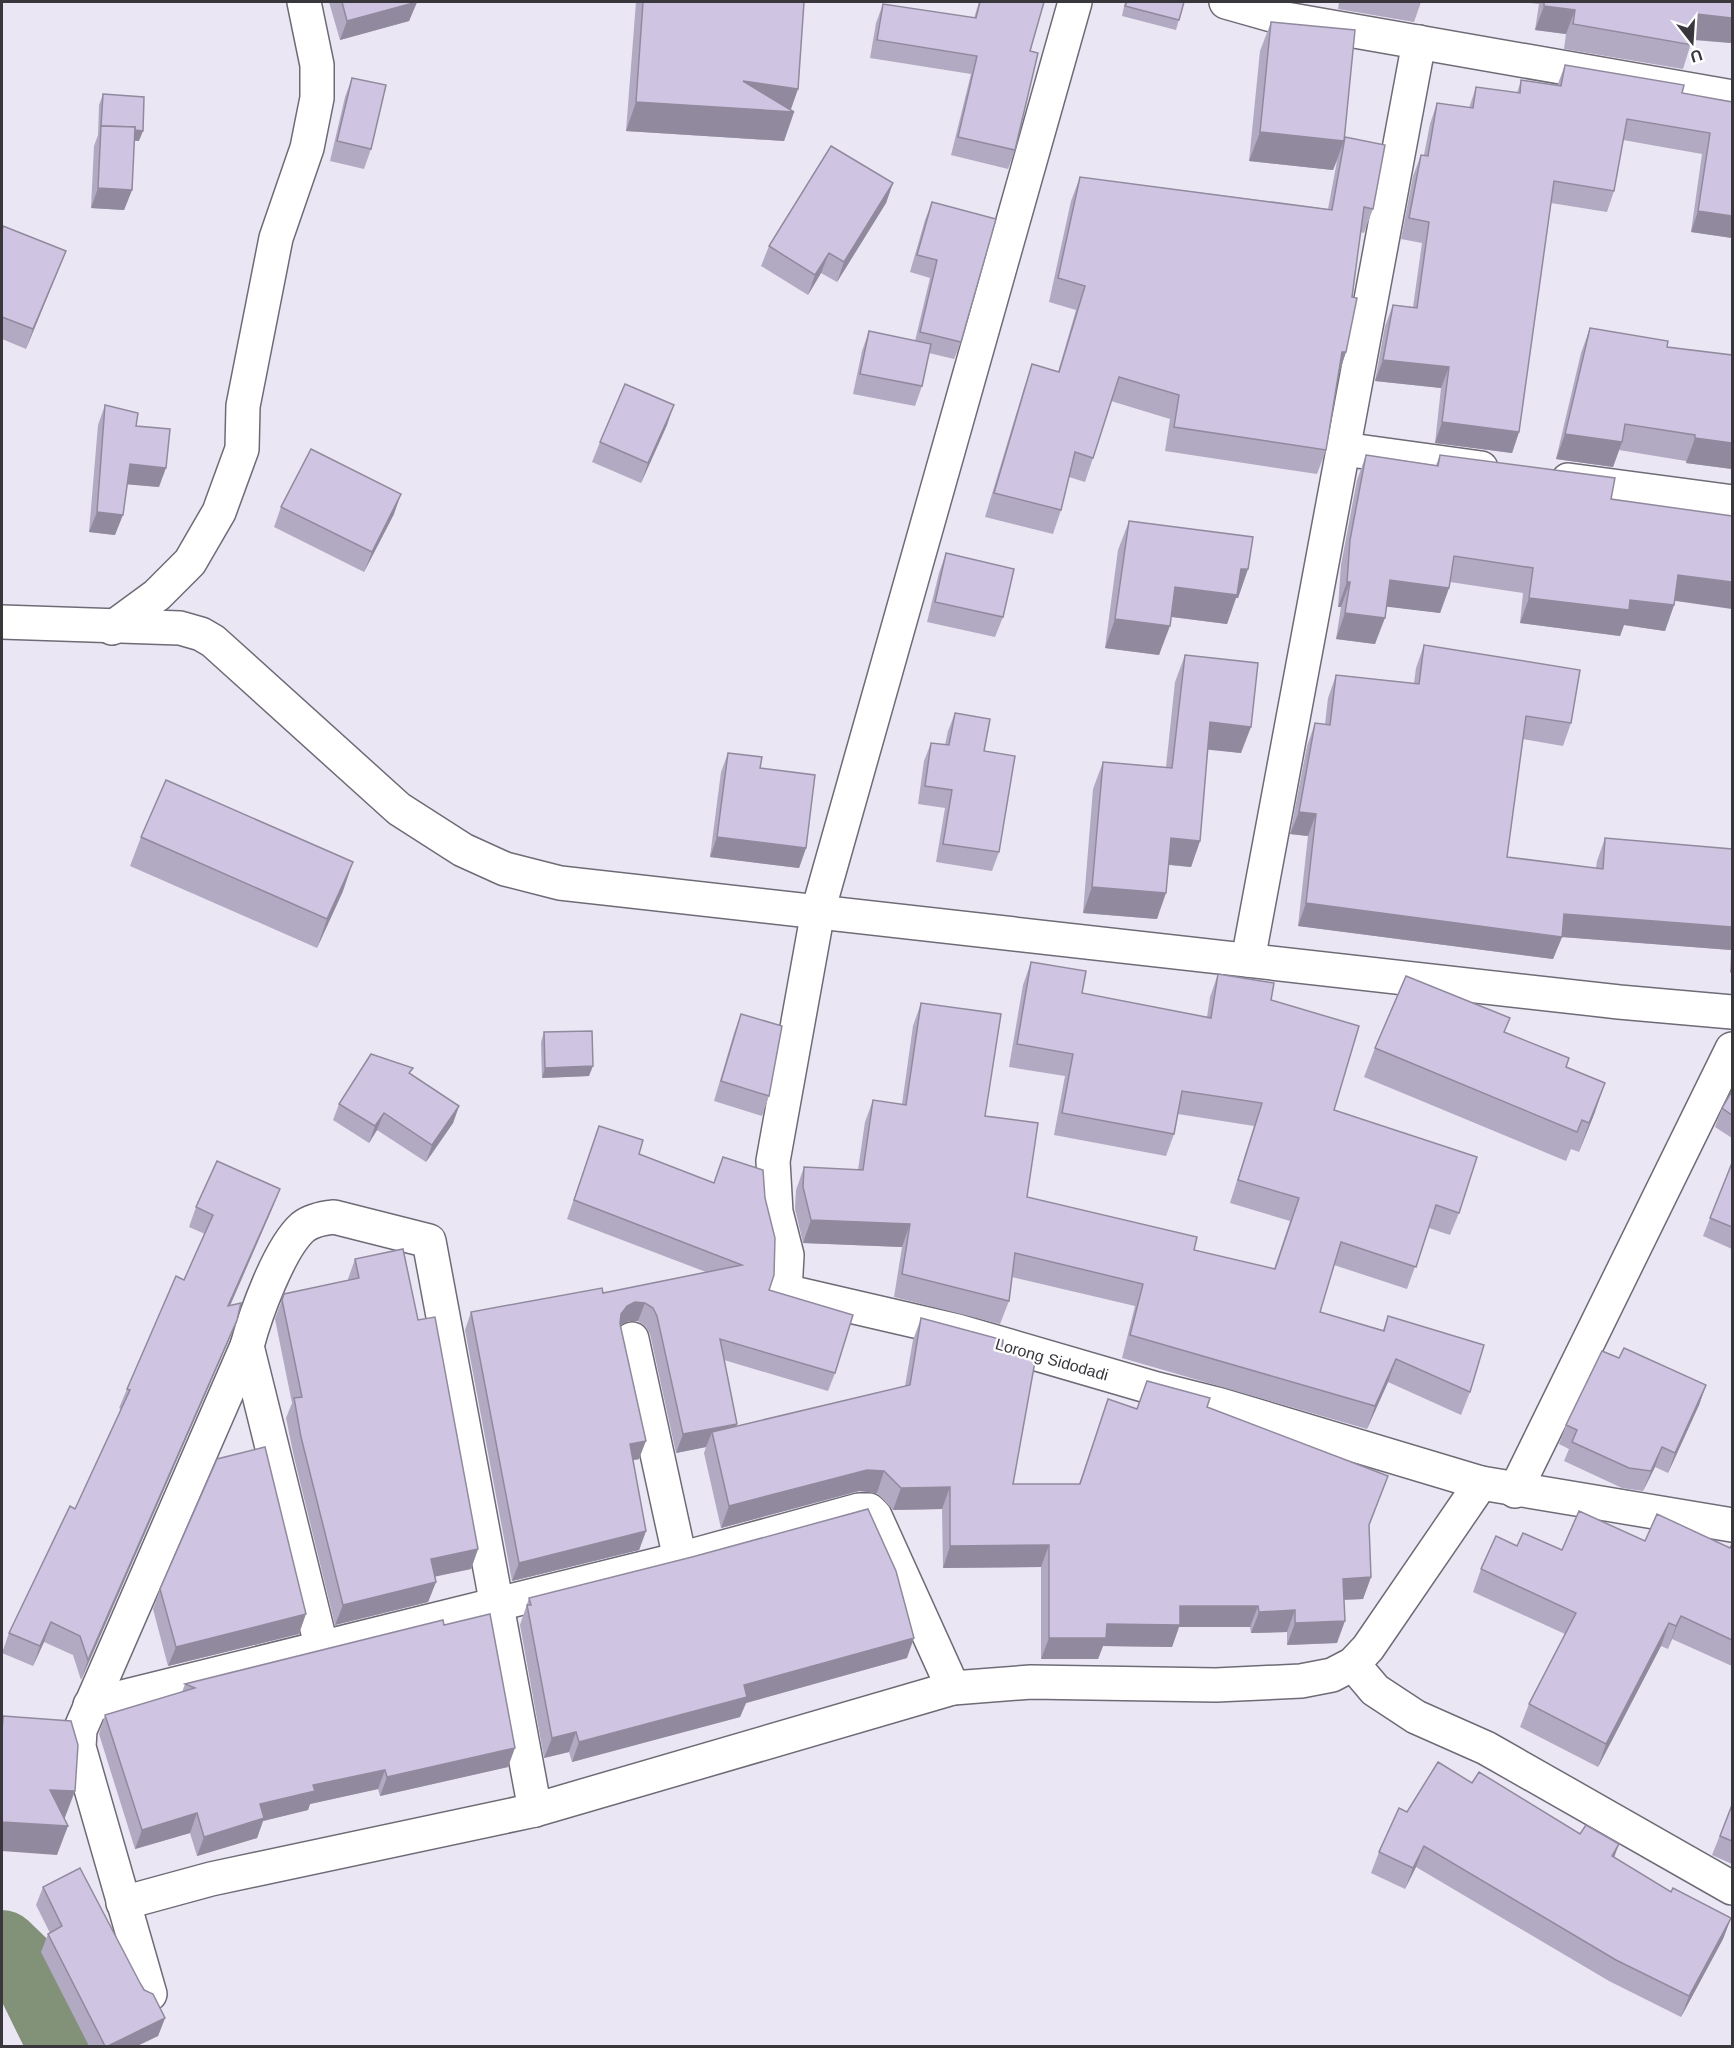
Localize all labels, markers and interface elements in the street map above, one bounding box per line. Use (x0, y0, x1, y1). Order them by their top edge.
north arrow (1662, 12, 1722, 72)
text: U (1688, 46, 1704, 66)
street label: Lorong Sidodadi (994, 1335, 1110, 1384)

